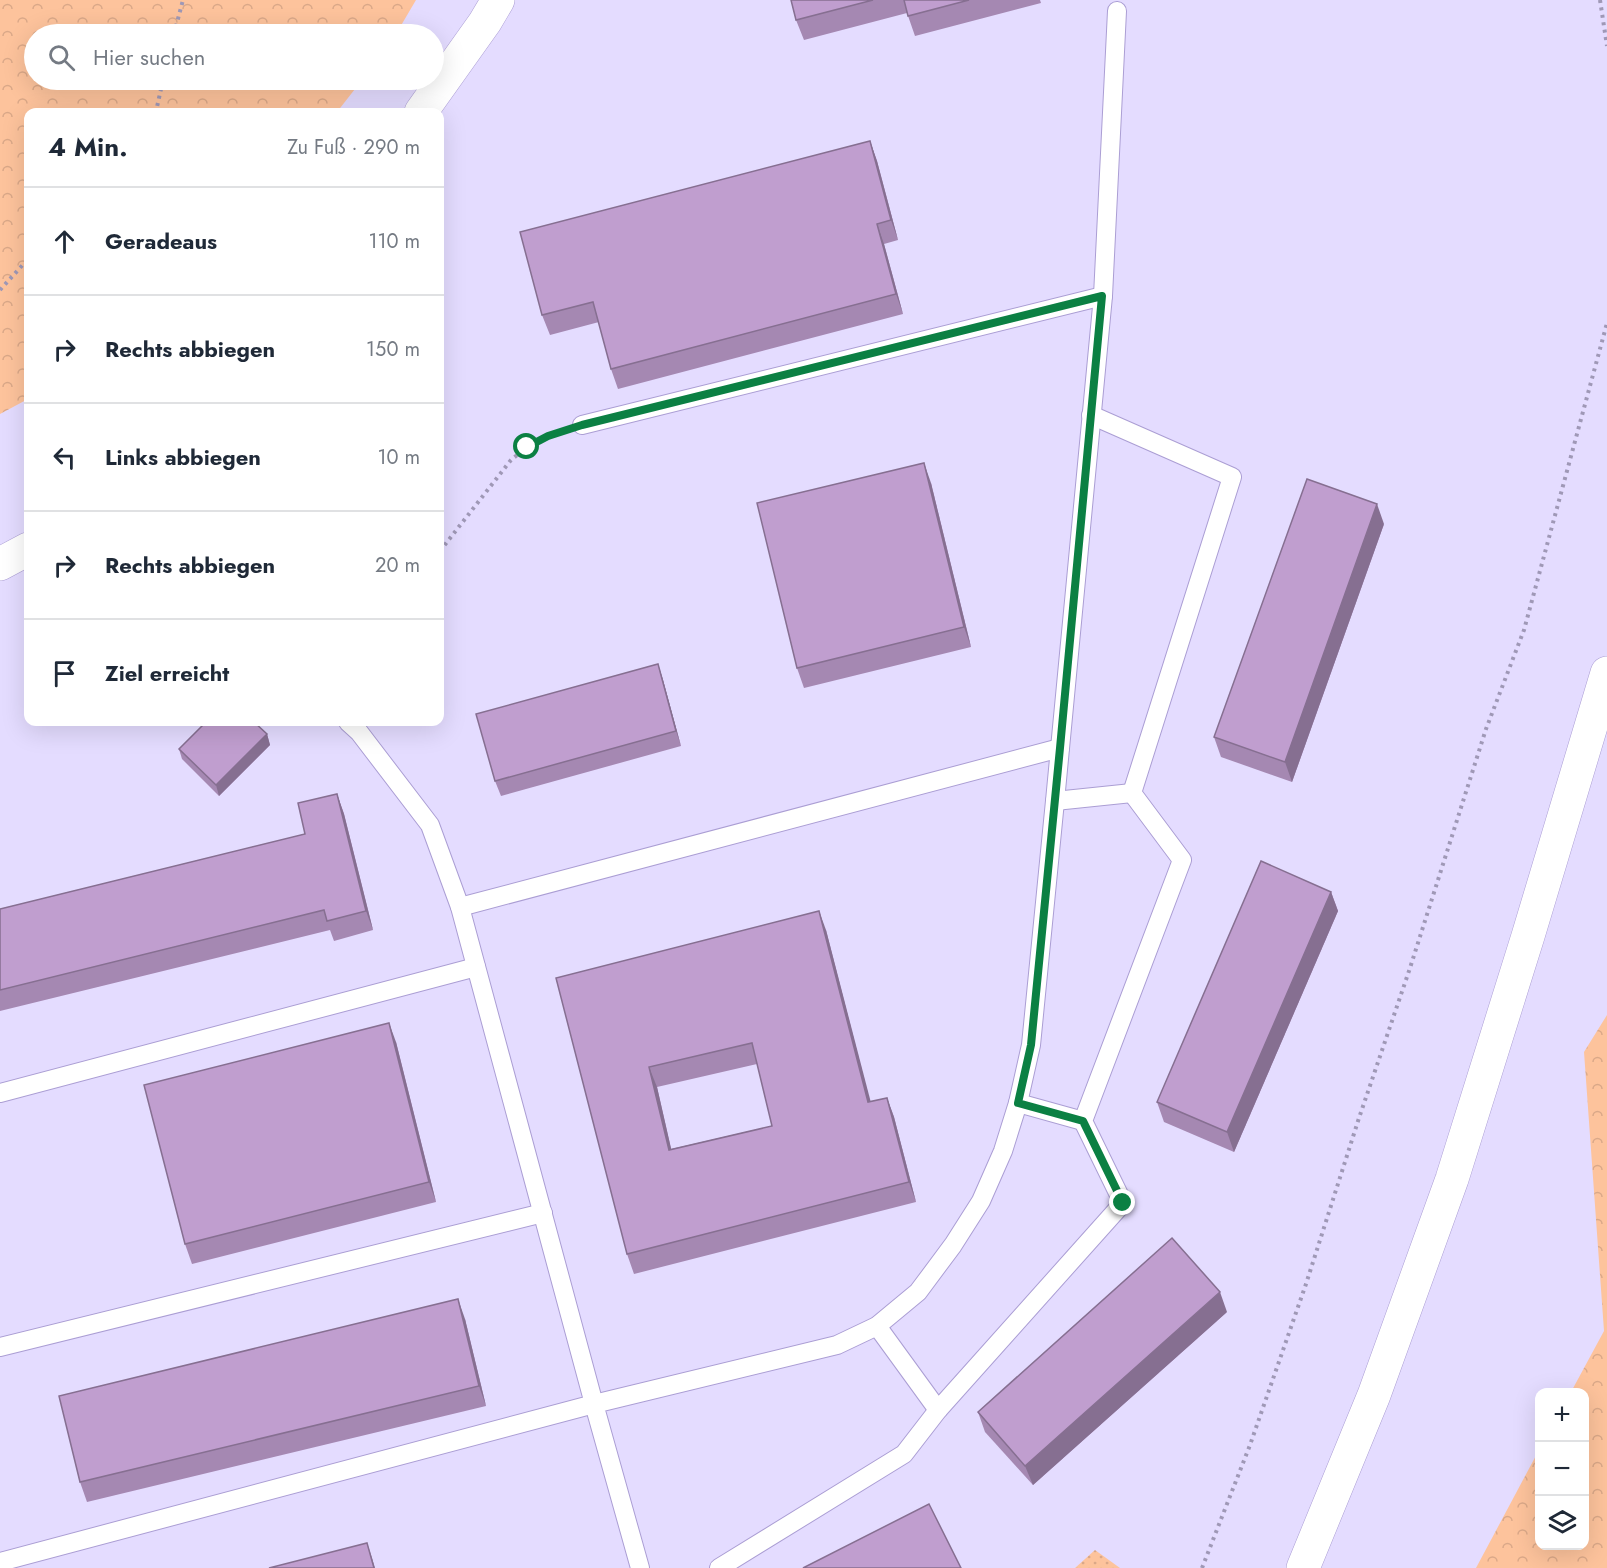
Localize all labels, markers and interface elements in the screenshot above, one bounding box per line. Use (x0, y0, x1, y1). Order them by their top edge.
search box (24, 24, 444, 90)
icon: search (45, 41, 78, 74)
text: Hier suchen (93, 41, 205, 73)
text: 4 Min. (48, 128, 128, 166)
text: Zu Fuß · 290 m (287, 133, 420, 162)
icon: ahead (48, 225, 81, 258)
text: Geradeaus (105, 225, 217, 257)
text: 110 m (368, 227, 420, 256)
icon: right (48, 333, 81, 366)
text: Rechts abbiegen (105, 333, 275, 365)
text: 150 m (366, 335, 420, 364)
route start (513, 433, 539, 459)
icon: left (48, 441, 81, 474)
text: Links abbiegen (105, 441, 261, 473)
text: 10 m (377, 443, 420, 472)
icon: right (48, 549, 81, 582)
text: Rechts abbiegen (105, 549, 275, 581)
text: 20 m (375, 551, 420, 580)
icon: arrive (48, 657, 81, 690)
text: Ziel erreicht (105, 657, 229, 689)
route end (1109, 1189, 1135, 1215)
map controls (1535, 1388, 1589, 1550)
button: + (1535, 1388, 1589, 1442)
button: − (1535, 1442, 1589, 1496)
button: layers (1535, 1496, 1589, 1550)

